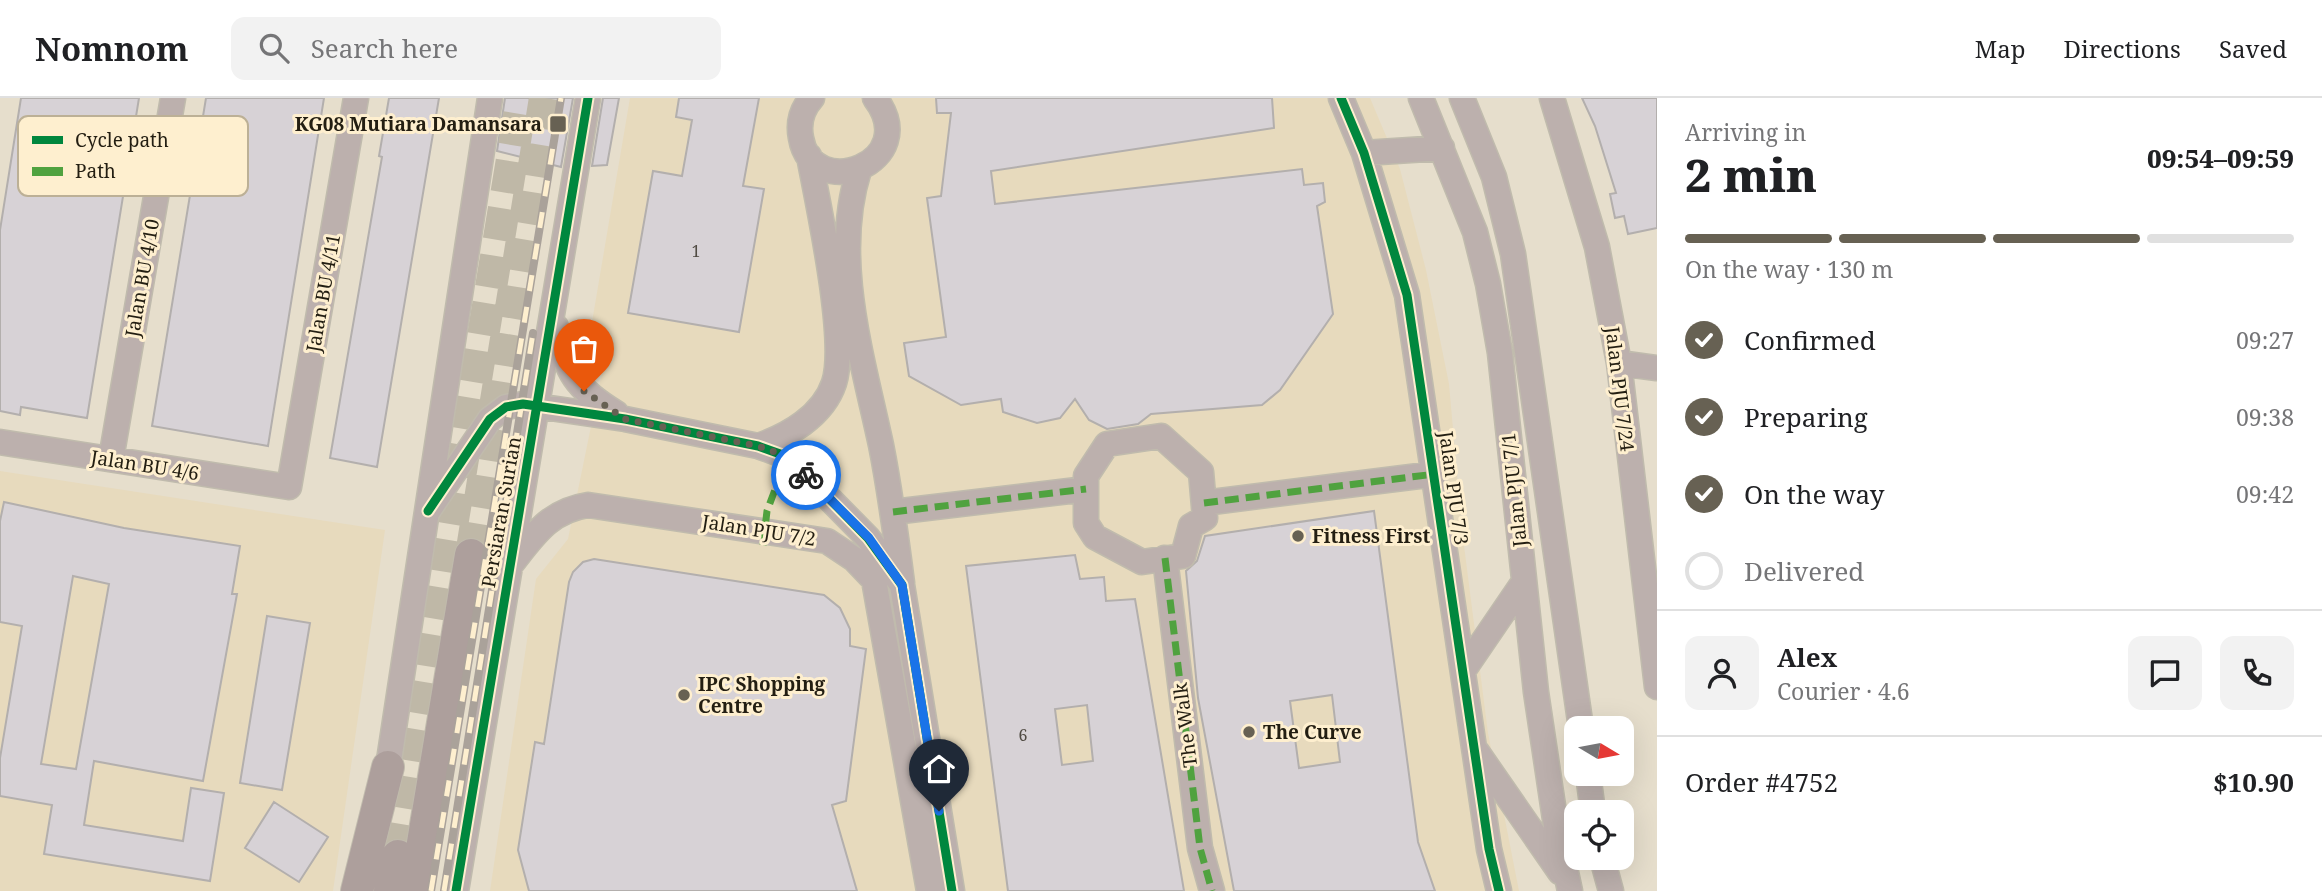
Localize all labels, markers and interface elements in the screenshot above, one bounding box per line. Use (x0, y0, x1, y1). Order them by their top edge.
search box (231, 17, 721, 80)
text: Nomnom (35, 26, 189, 71)
icon: search (255, 29, 293, 67)
text: Search here (311, 30, 458, 66)
text: Map (1975, 32, 2026, 65)
text: Directions (2064, 32, 2181, 65)
text: Saved (2219, 32, 2287, 65)
place label: KG08 Mutiara Damansara (295, 111, 542, 137)
marker: KG08 Mutiara Damansara (548, 114, 568, 134)
legend (18, 116, 248, 196)
text: Arriving in (1685, 116, 1806, 148)
text: Cycle path (75, 127, 169, 153)
text: 09:54–09:59 (2147, 140, 2294, 176)
text: 2 min (1685, 143, 1817, 205)
text: Path (75, 158, 116, 184)
street label: Jalan BU 4/10 (119, 217, 165, 340)
street label: Jalan BU 4/11 (300, 232, 346, 355)
house number: 1 (692, 240, 700, 262)
text: On the way · 130 m (1685, 253, 1893, 285)
pin (554, 319, 614, 391)
icon: check (1685, 321, 1723, 359)
text: Confirmed (1744, 322, 1876, 358)
street label: Jalan PJU 7/24 (1599, 324, 1641, 453)
text: 09:27 (2236, 324, 2294, 356)
icon: bag (565, 330, 603, 368)
icon: check (1685, 398, 1723, 436)
text: Preparing (1744, 399, 1868, 435)
text: 09:38 (2236, 401, 2294, 433)
street label: Jalan PJU 7/3 (1433, 428, 1475, 547)
street label: Jalan PJU 7/1 (1495, 432, 1533, 549)
street label: Persiaran Surian (475, 435, 527, 589)
courier (771, 440, 841, 510)
street label: Jalan BU 4/6 (88, 443, 201, 486)
icon: bike (787, 456, 825, 494)
icon: check (1685, 475, 1723, 513)
text: On the way (1744, 476, 1884, 512)
text: 09:42 (2236, 478, 2294, 510)
street label: Jalan PJU 7/2 (699, 508, 818, 552)
place label: Fitness First (1312, 523, 1431, 549)
marker: Fitness First (1290, 528, 1306, 544)
text: Delivered (1744, 553, 1864, 589)
button: person (1685, 636, 1759, 710)
button: chat (2128, 636, 2202, 710)
button: phone (2220, 636, 2294, 710)
text: Alex (1777, 639, 1837, 675)
place label: IPC Shopping Centre (698, 671, 826, 719)
text: Courier · 4.6 (1777, 675, 1910, 707)
street label: The Walk (1167, 680, 1203, 769)
marker: IPC Shopping Centre (676, 687, 692, 703)
north arrow (1564, 716, 1634, 786)
map controls (1564, 716, 1634, 870)
place label: The Curve (1263, 719, 1362, 745)
house number: 6 (1019, 724, 1028, 746)
marker: The Curve (1241, 724, 1257, 740)
pin (909, 739, 969, 811)
icon: home (920, 750, 958, 788)
text: Order #4752 (1685, 764, 1838, 800)
text: $10.90 (2213, 764, 2294, 800)
button: locate (1564, 800, 1634, 870)

